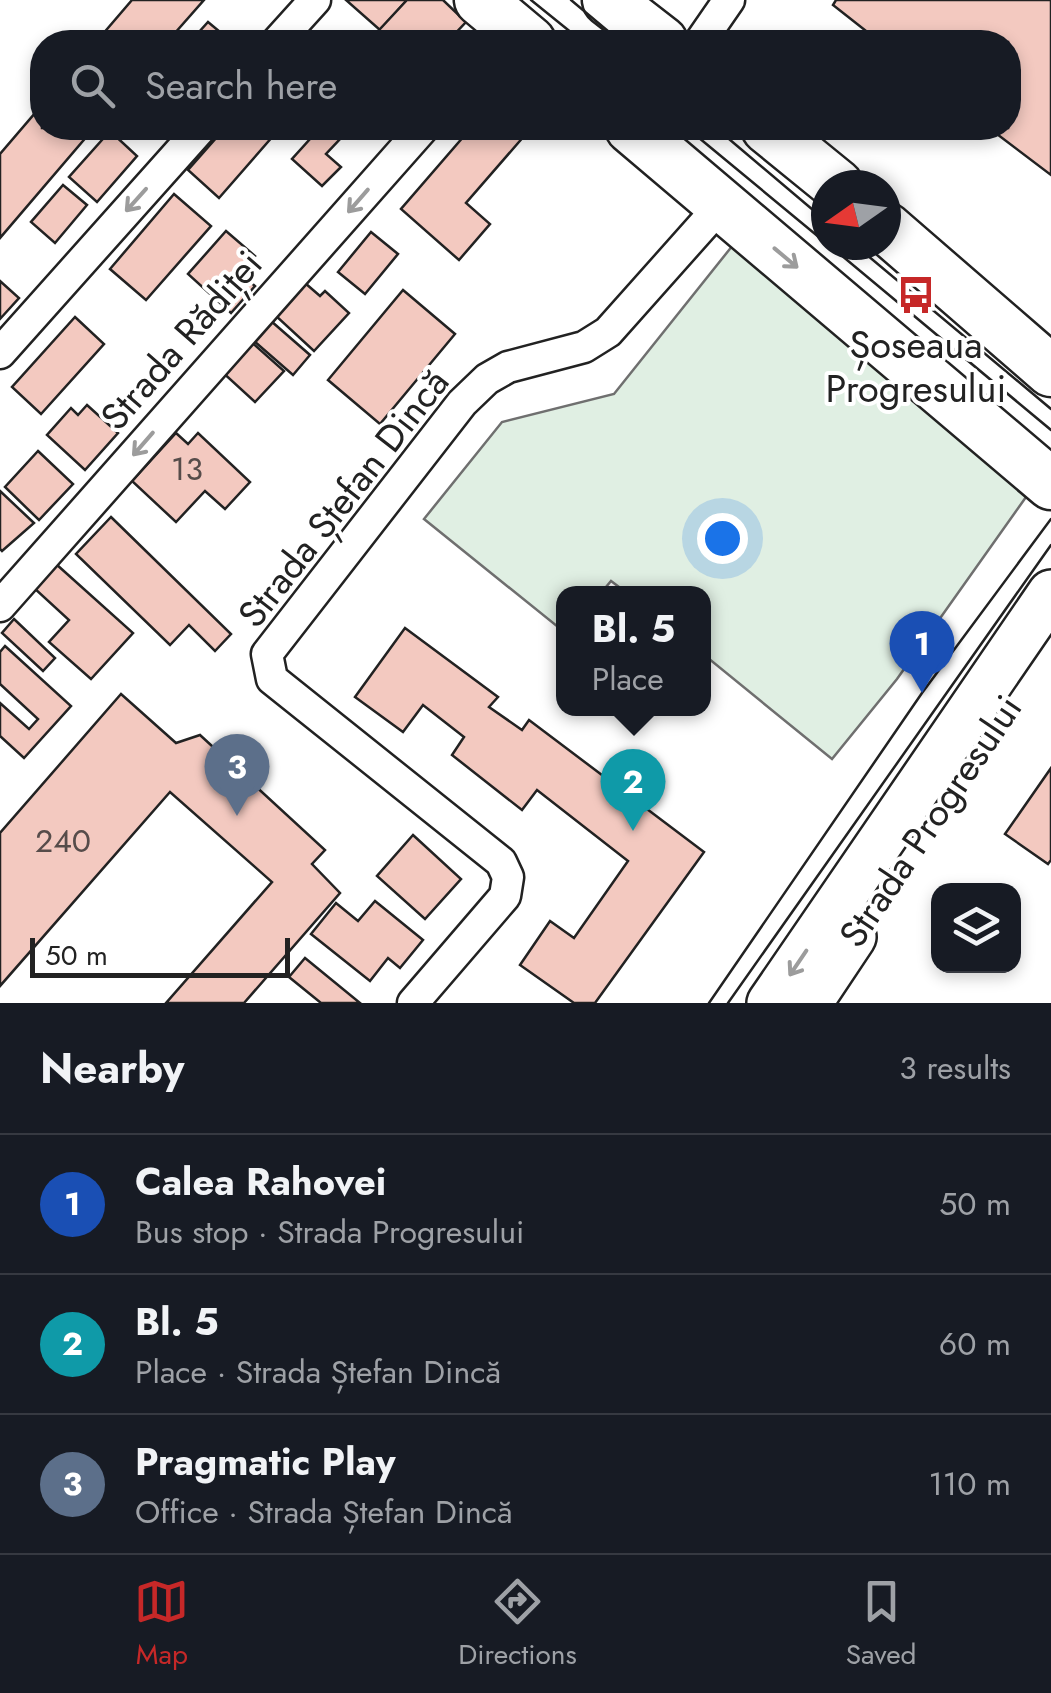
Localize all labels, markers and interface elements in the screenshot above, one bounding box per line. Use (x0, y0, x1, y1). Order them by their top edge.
search box (30, 30, 1021, 140)
icon: search (65, 58, 120, 113)
text: Search here (145, 58, 337, 113)
north arrow (811, 170, 901, 260)
one-way arrow (125, 187, 148, 212)
one-way arrow (348, 187, 370, 213)
street label: Strada Rădiței (87, 238, 275, 442)
one-way arrow (772, 247, 798, 269)
bus stop icon: Șoseaua Progresului (895, 274, 937, 316)
place label: Șoseaua Progresului (826, 317, 1006, 416)
street label: Strada Ștefan Dincă (224, 357, 462, 639)
one-way arrow (132, 431, 155, 456)
house number: 13 (171, 446, 203, 492)
your location (697, 513, 748, 564)
popup (556, 586, 711, 716)
text: Bl. 5 (592, 601, 675, 656)
pin: 1 (890, 610, 954, 693)
text: Place (592, 656, 664, 702)
street label: Strada Progresului (825, 684, 1035, 958)
pin: 3 (204, 734, 270, 816)
pin: 2 (600, 748, 666, 831)
house number: 240 (35, 818, 91, 864)
map controls (931, 883, 1021, 973)
button: layers (931, 883, 1021, 973)
scale bar (30, 933, 290, 978)
text: 50 m (45, 935, 108, 976)
one-way arrow (788, 948, 809, 976)
text: Nearby (40, 1038, 184, 1099)
text: 3 results (899, 1045, 1011, 1091)
text: Calea Rahovei (135, 1154, 386, 1209)
text: 1 (64, 1181, 81, 1227)
text: 50 m (939, 1181, 1011, 1227)
text: Bus stop · Strada Progresului (135, 1209, 524, 1255)
text: Bl. 5 (135, 1294, 219, 1349)
text: 2 (62, 1321, 83, 1367)
text: 60 m (939, 1321, 1011, 1367)
text: Place · Strada Ștefan Dincă (135, 1349, 501, 1395)
text: Pragmatic Play (135, 1434, 396, 1489)
text: 3 (63, 1461, 82, 1507)
text: 110 m (928, 1461, 1011, 1507)
text: Office · Strada Ștefan Dincă (135, 1489, 513, 1535)
tab: Map (134, 1574, 189, 1675)
tab: Directions (458, 1574, 577, 1675)
tab: Saved (846, 1574, 917, 1675)

